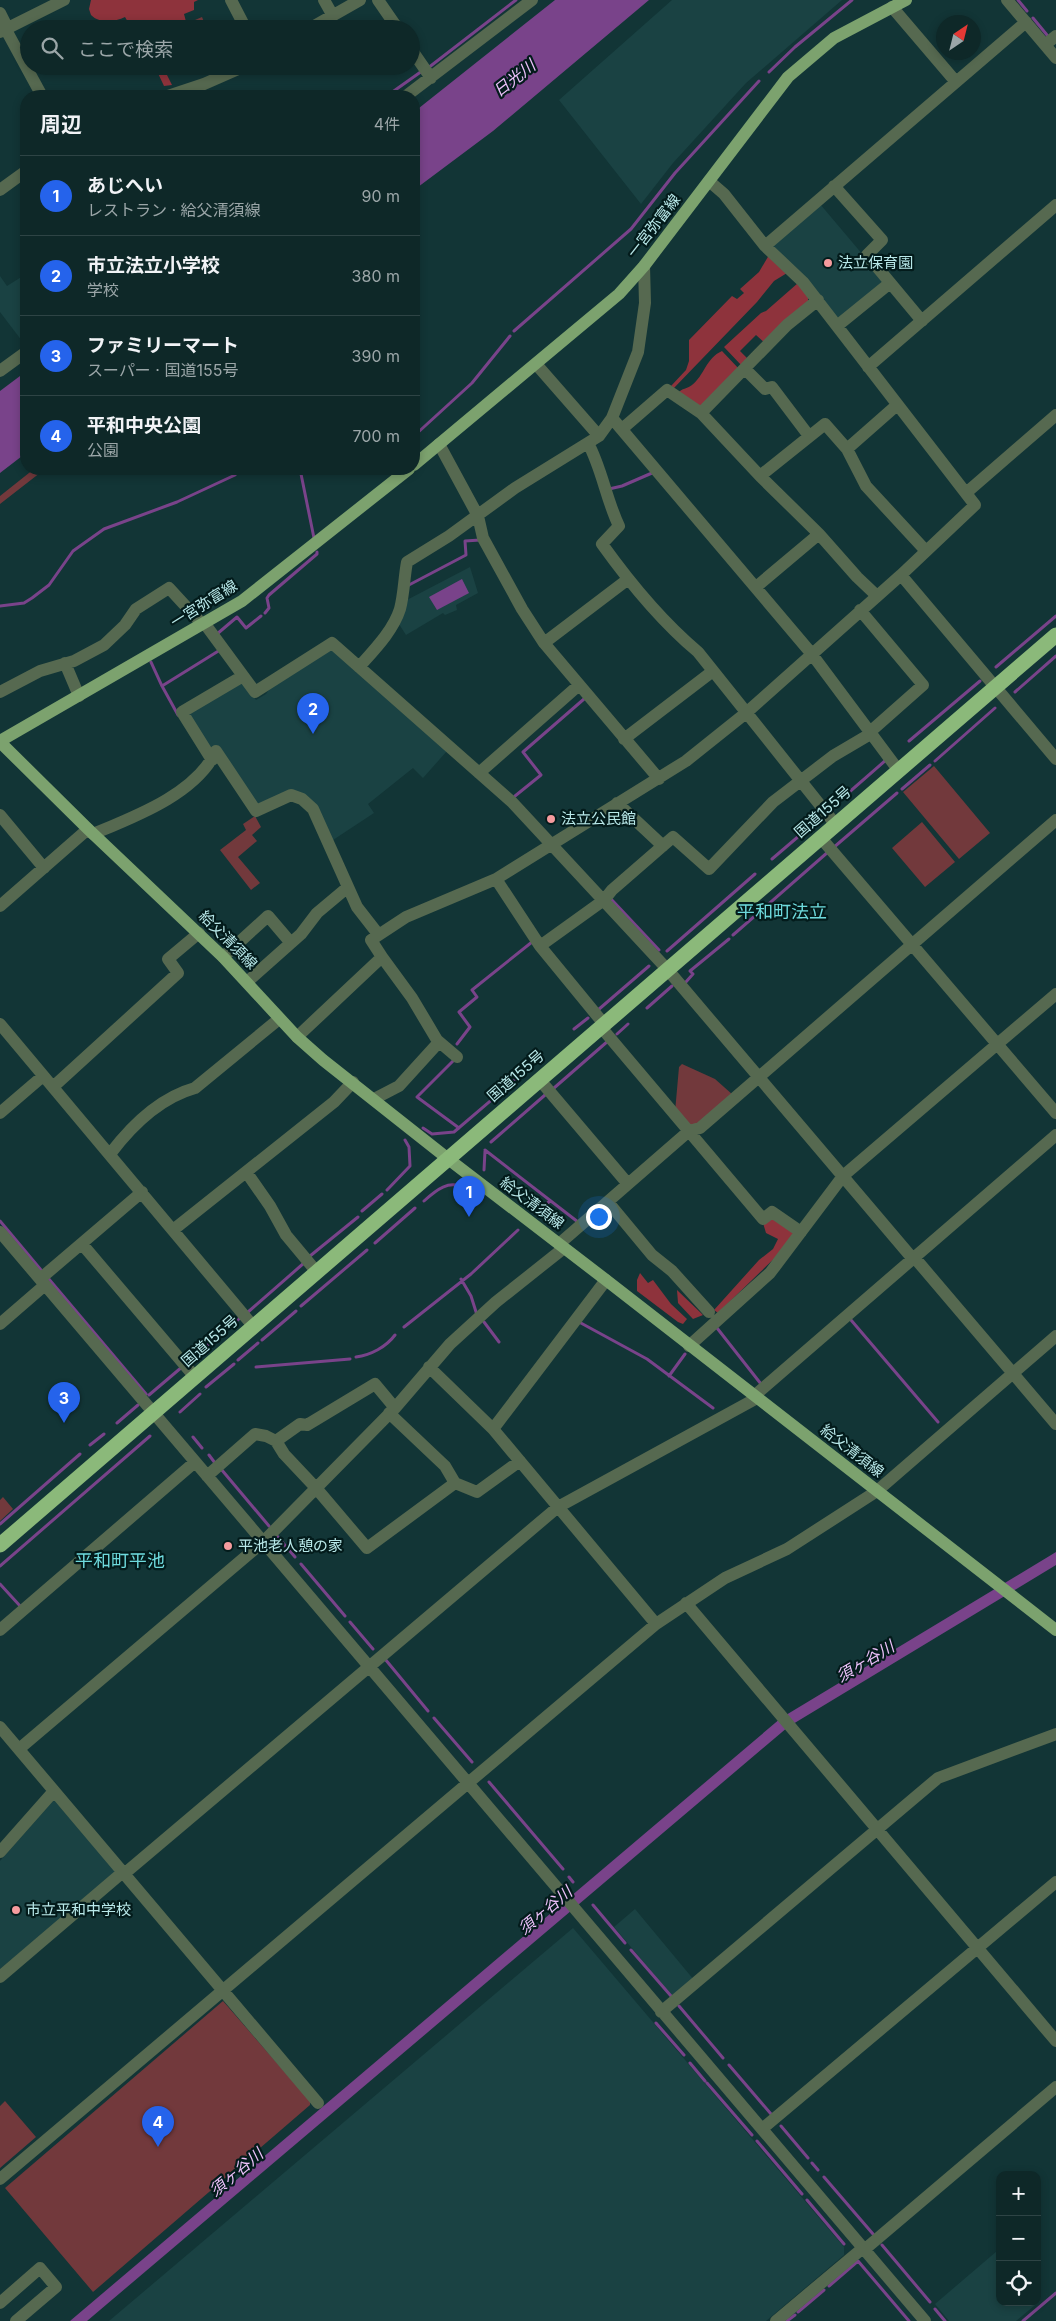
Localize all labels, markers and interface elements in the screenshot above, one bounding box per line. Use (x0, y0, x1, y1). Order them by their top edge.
north arrow (936, 15, 981, 60)
search box (20, 20, 420, 75)
icon: search (38, 34, 66, 62)
text: ここで検索 (78, 38, 173, 61)
water label: 日光川 (489, 54, 541, 101)
text: 周辺 (40, 112, 82, 137)
text: 4件 (374, 114, 400, 134)
text: あじへい (87, 174, 163, 197)
text: 1 (53, 186, 59, 206)
text: 90 m (361, 186, 400, 206)
street label: 一宮弥富線 (623, 190, 684, 261)
text: レストラン · 給父清須線 (87, 200, 261, 220)
place label: 法立保育園 (838, 253, 913, 272)
text: 市立法立小学校 (87, 254, 220, 277)
marker: 法立保育園 (822, 257, 834, 269)
text: 2 (51, 266, 61, 286)
text: 380 m (352, 266, 400, 286)
text: 学校 (87, 280, 119, 300)
text: ファミリーマート (87, 334, 239, 357)
text: 3 (51, 346, 61, 366)
text: 390 m (352, 346, 400, 366)
text: スーパー · 国道155号 (87, 360, 238, 380)
text: 平和中央公園 (87, 414, 201, 437)
text: 4 (51, 426, 61, 446)
text: 700 m (352, 426, 400, 446)
text: 公園 (87, 440, 119, 460)
street label: 一宮弥富線 (167, 576, 241, 632)
pin: 2 (297, 693, 329, 734)
street label: 国道155号 (790, 782, 855, 842)
place label: 法立公民館 (561, 809, 636, 828)
marker: 法立公民館 (545, 813, 557, 825)
district label: 平和町法立 (737, 901, 827, 922)
street label: 給父清須線 (195, 906, 262, 973)
street label: 国道155号 (483, 1046, 548, 1106)
street label: 給父清須線 (497, 1172, 568, 1233)
pin: 1 (453, 1176, 485, 1217)
your location (586, 1204, 612, 1230)
street label: 国道155号 (177, 1311, 242, 1371)
pin: 3 (48, 1382, 80, 1423)
street label: 給父清須線 (817, 1420, 888, 1481)
place label: 平池老人憩の家 (238, 1536, 343, 1555)
marker: 平池老人憩の家 (222, 1540, 234, 1552)
district label: 平和町平池 (75, 1550, 165, 1571)
water label: 須ヶ谷川 (832, 1635, 899, 1686)
water label: 須ヶ谷川 (514, 1880, 577, 1938)
place label: 市立平和中学校 (26, 1900, 131, 1919)
marker: 市立平和中学校 (10, 1904, 22, 1916)
pin: 4 (142, 2106, 174, 2147)
water label: 須ヶ谷川 (205, 2142, 268, 2200)
map controls (996, 2171, 1041, 2306)
button: + (996, 2171, 1041, 2216)
button: − (996, 2216, 1041, 2261)
button: locate (996, 2261, 1041, 2306)

